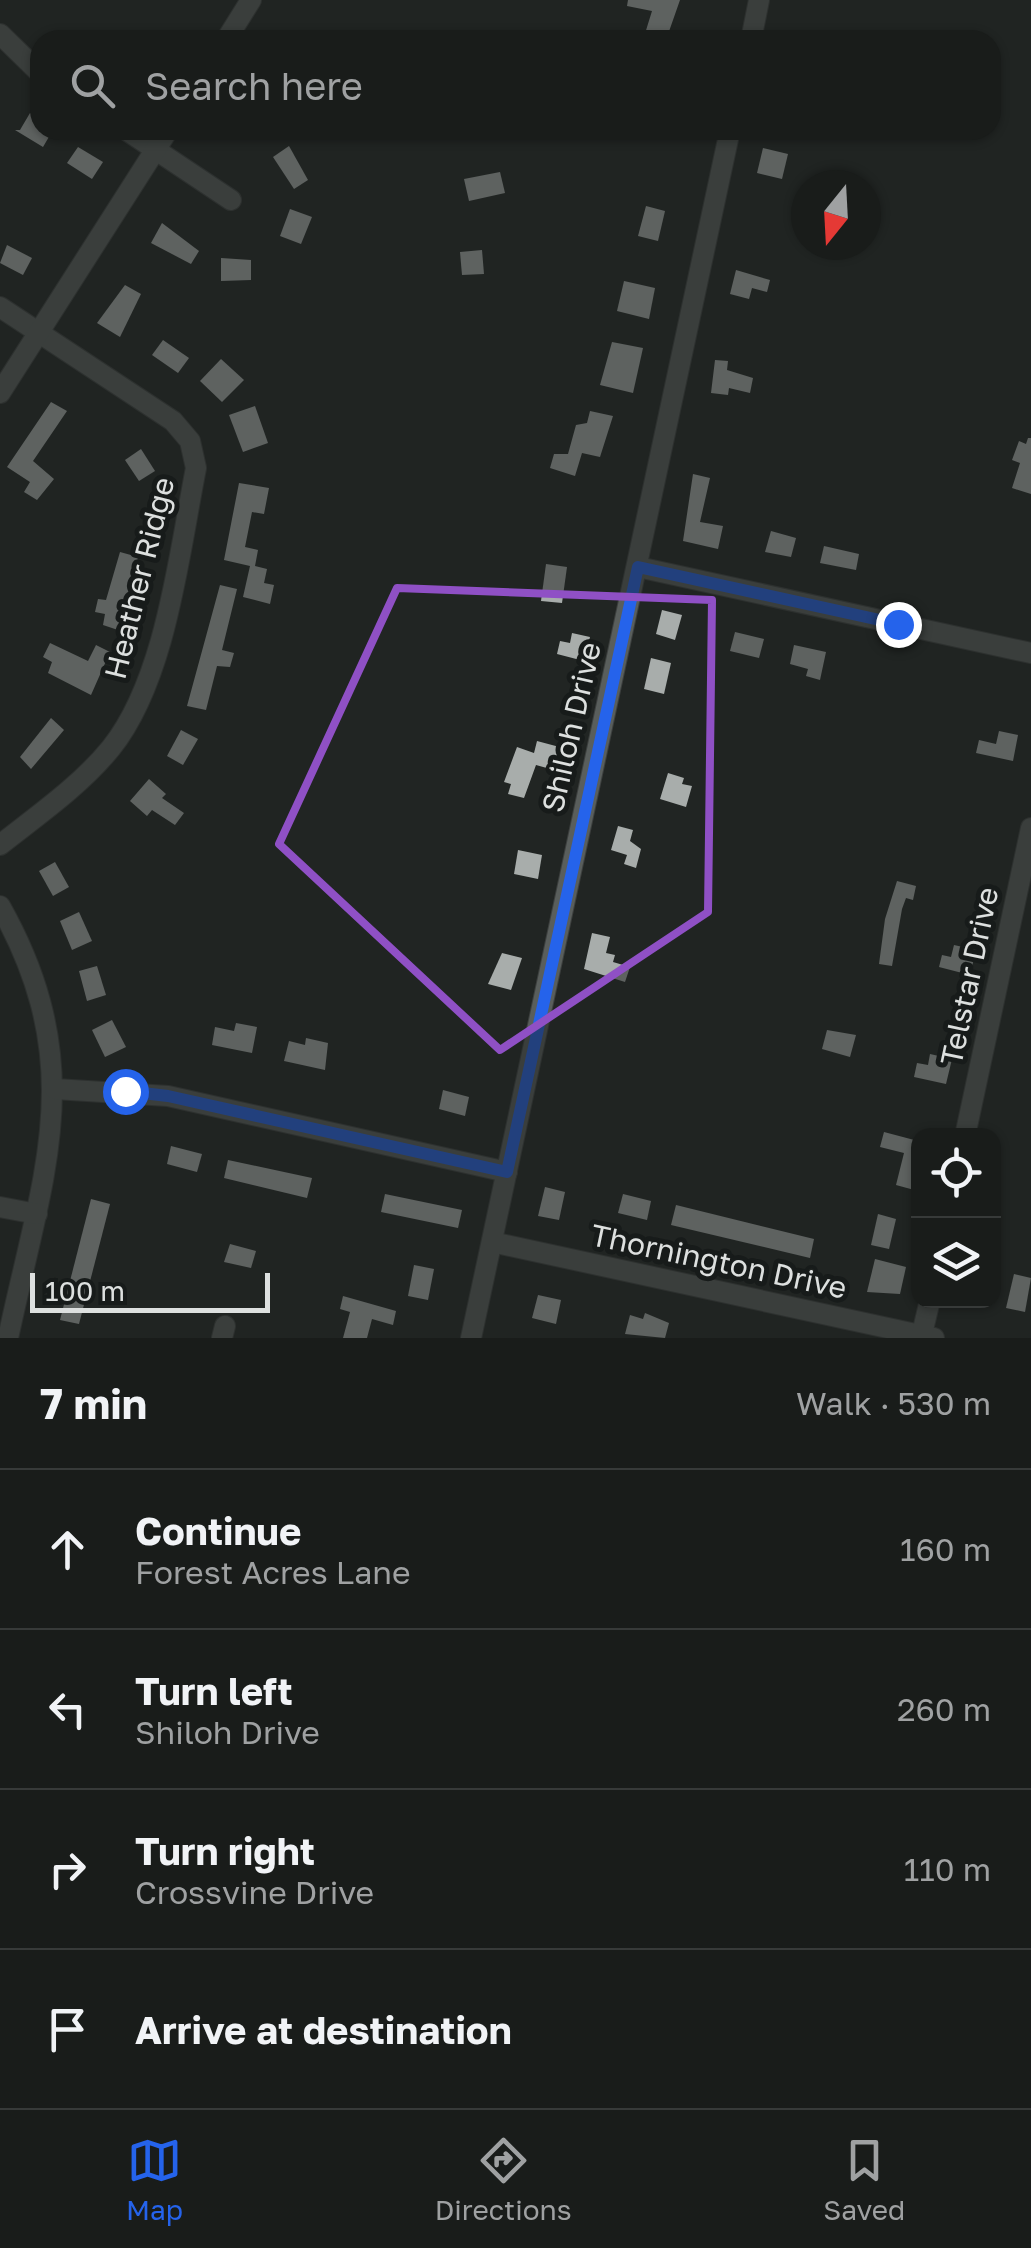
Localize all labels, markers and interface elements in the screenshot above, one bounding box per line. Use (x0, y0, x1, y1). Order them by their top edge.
search box (30, 30, 1001, 140)
icon: search (65, 58, 120, 113)
text: Search here (145, 63, 363, 108)
north arrow (791, 170, 881, 260)
street label: Heather Ridge (97, 473, 181, 683)
route end (876, 602, 922, 648)
street label: Shiloh Drive (534, 639, 608, 815)
street label: Telstar Drive (933, 884, 1005, 1068)
route start (103, 1069, 149, 1115)
map controls (911, 1128, 1001, 1308)
button: locate (911, 1128, 1001, 1218)
street label: Thornington Drive (588, 1216, 850, 1306)
button: layers (911, 1218, 1001, 1308)
scale bar (30, 1268, 270, 1312)
text: 100 m (45, 1274, 125, 1307)
text: 7 min (40, 1378, 147, 1428)
text: Walk · 530 m (796, 1384, 991, 1422)
text: Continue (135, 1508, 301, 1553)
icon: ahead (40, 1522, 95, 1577)
text: 160 m (900, 1530, 991, 1568)
text: Forest Acres Lane (135, 1553, 411, 1591)
text: Turn left (135, 1668, 293, 1713)
icon: left (40, 1682, 95, 1737)
text: 260 m (897, 1690, 991, 1728)
text: Shiloh Drive (135, 1713, 320, 1751)
text: Turn right (135, 1828, 315, 1873)
icon: right (40, 1842, 95, 1897)
text: 110 m (904, 1850, 991, 1888)
text: Crossvine Drive (135, 1873, 374, 1911)
icon: arrive (40, 2002, 95, 2057)
text: Arrive at destination (135, 2007, 512, 2052)
tab: Map (126, 2133, 183, 2226)
tab: Directions (435, 2133, 572, 2226)
tab: Saved (823, 2133, 905, 2226)

